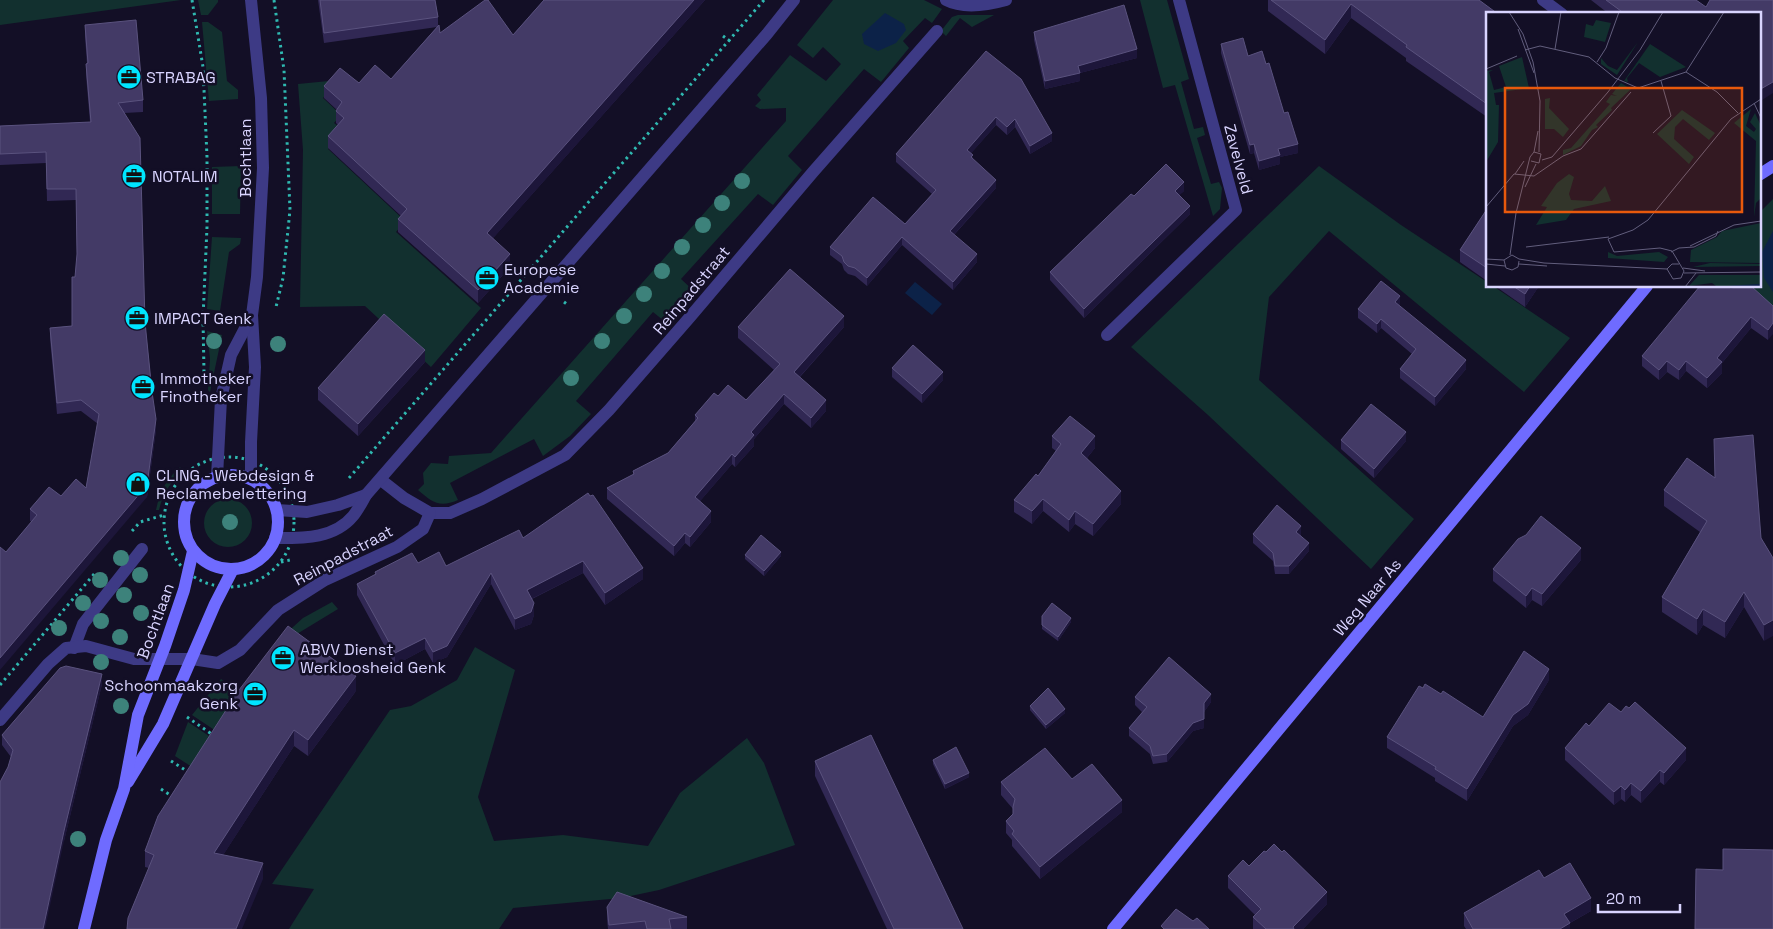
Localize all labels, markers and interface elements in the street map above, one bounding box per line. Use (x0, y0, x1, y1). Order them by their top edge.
inset map (1486, 12, 1760, 288)
office icon: STRABAG (116, 64, 142, 90)
place label: STRABAG (146, 67, 216, 88)
street label: Bochtlaan (235, 118, 256, 198)
street label: Zavelveld (1219, 122, 1258, 196)
office icon: NOTALIM (121, 163, 147, 189)
place label: NOTALIM (152, 166, 218, 187)
street label: Reinpadstraat (648, 242, 735, 339)
place label: Europese Academie (504, 259, 580, 298)
office icon: Europese Academie (474, 265, 500, 291)
office icon: IMPACT Genk (124, 305, 150, 331)
place label: IMPACT Genk (154, 308, 252, 329)
place label: Immotheker Finotheker (160, 368, 251, 407)
office icon: Immotheker Finotheker (130, 374, 156, 400)
place label: CLING - Webdesign & Reclamebelettering (156, 465, 314, 504)
shop icon: CLING - Webdesign & Reclamebelettering (125, 471, 151, 497)
street label: Reinpadstraat (290, 520, 397, 590)
street label: Weg Naar As (1329, 554, 1406, 640)
street label: Bochtlaan (132, 580, 179, 662)
place label: ABVV Dienst Werkloosheid Genk (300, 639, 446, 678)
office icon: ABVV Dienst Werkloosheid Genk (270, 645, 296, 671)
place label: Schoonmaakzorg Genk (105, 675, 238, 714)
office icon: Schoonmaakzorg Genk (242, 681, 268, 707)
scale bar (1598, 882, 1680, 914)
text: 20 m (1606, 889, 1641, 908)

